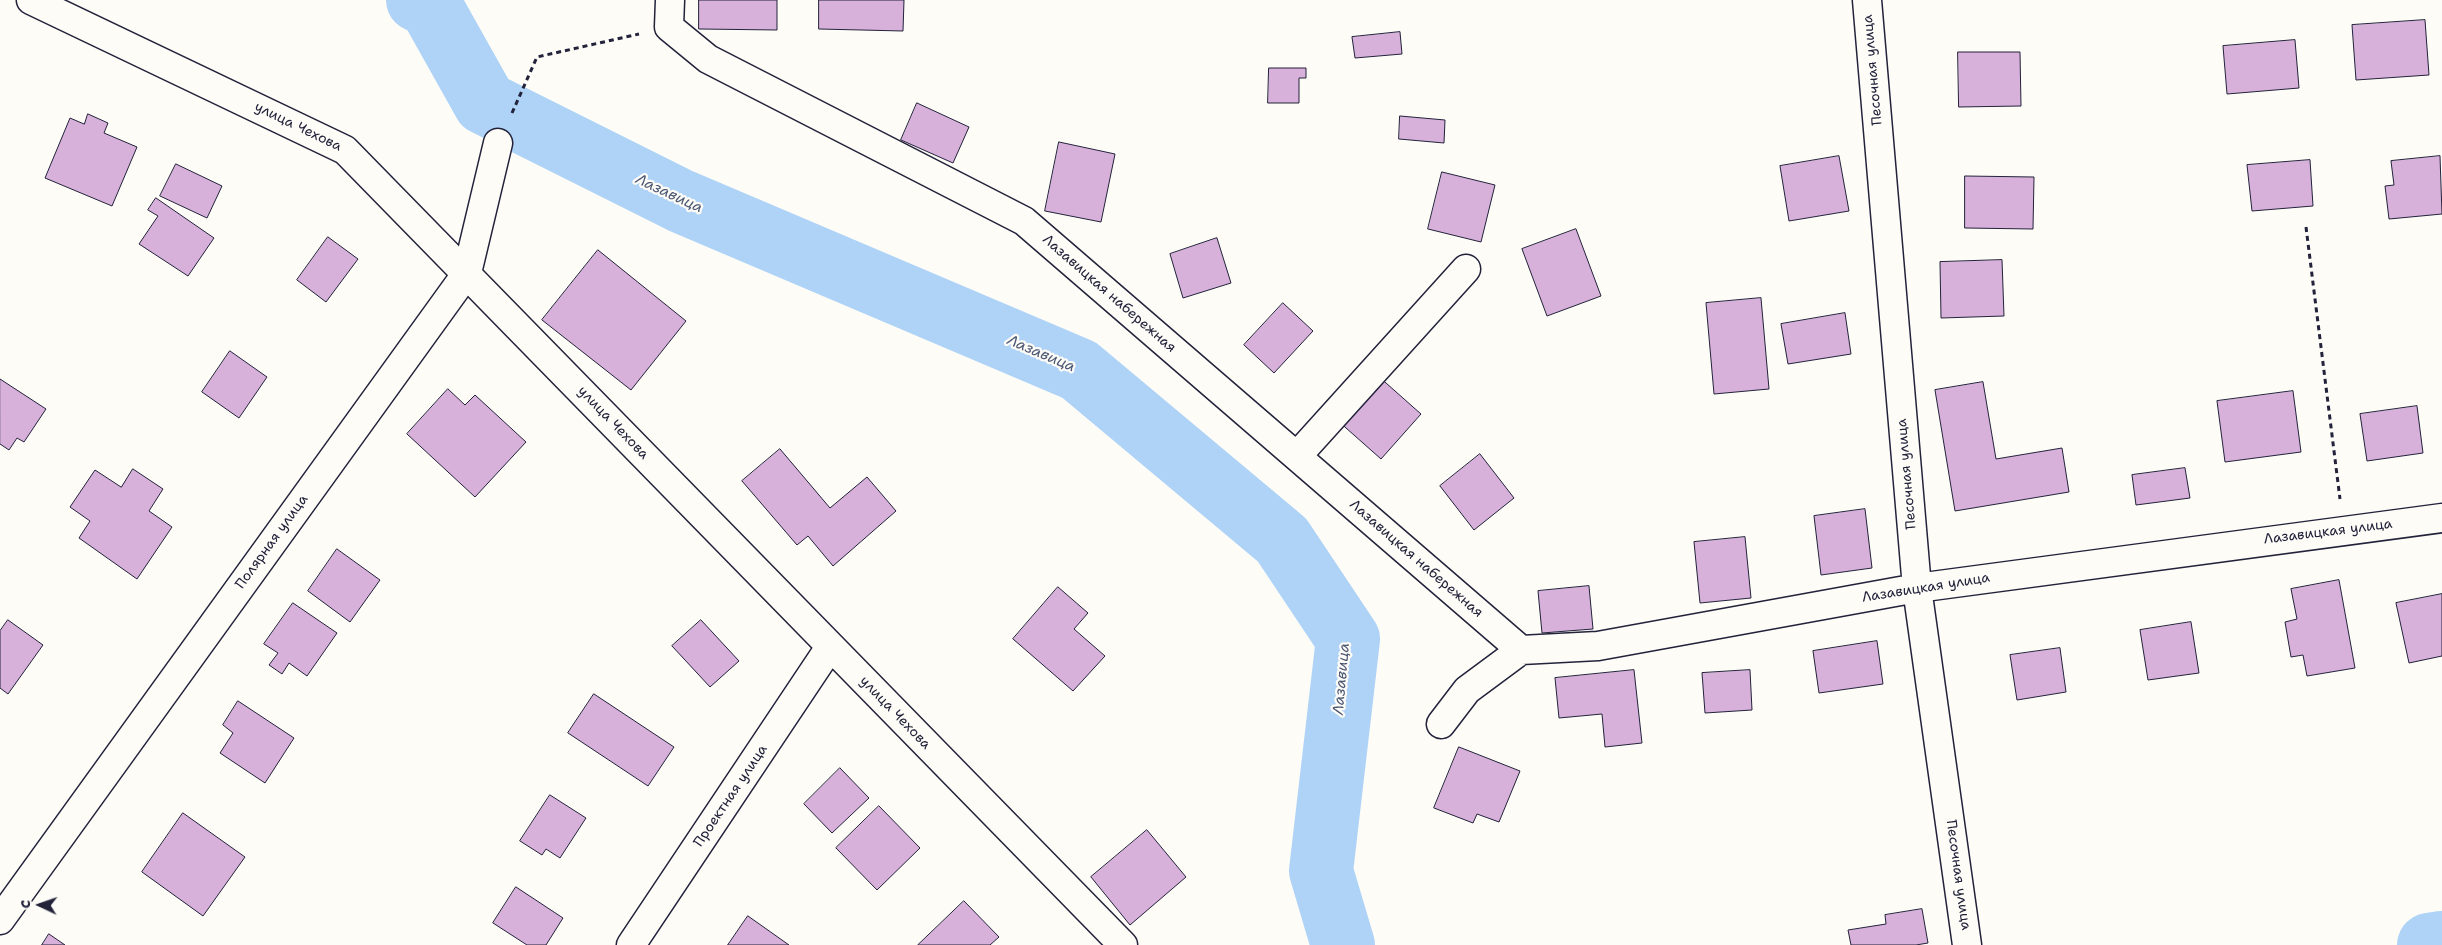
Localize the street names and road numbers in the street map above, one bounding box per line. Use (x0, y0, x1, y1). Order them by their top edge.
street label: Песочная улица (1860, 14, 1886, 126)
street label: улица Чехова (252, 99, 344, 155)
street label: Лазавицкая набережная (1039, 232, 1179, 356)
street label: улица Чехова (574, 383, 652, 463)
street label: Песочная улица (1894, 418, 1920, 530)
street label: Полярная улица (232, 492, 312, 592)
street label: Лазавицкая набережная (1346, 497, 1486, 621)
street label: Лазавицкая улица (2263, 516, 2393, 548)
street label: Лазавицкая улица (1861, 570, 1991, 606)
street label: улица Чехова (856, 673, 934, 753)
street label: Проектная улица (691, 742, 771, 850)
street label: Песочная улица (1942, 819, 1974, 931)

